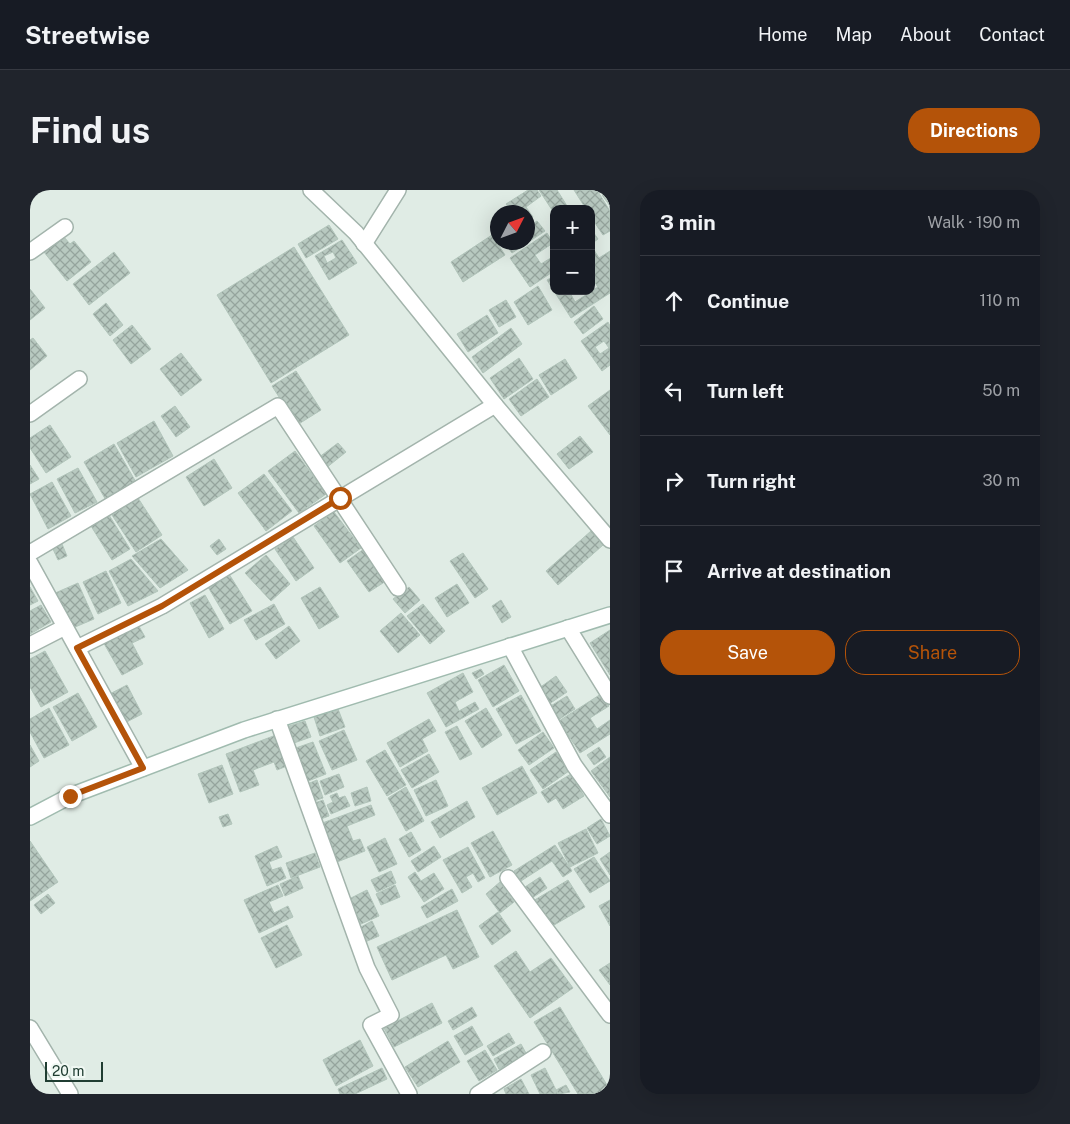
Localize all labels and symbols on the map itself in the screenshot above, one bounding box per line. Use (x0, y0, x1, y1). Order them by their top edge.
north arrow (490, 205, 535, 250)
route start (329, 487, 352, 510)
route end (59, 785, 82, 808)
scale bar (45, 1059, 102, 1082)

